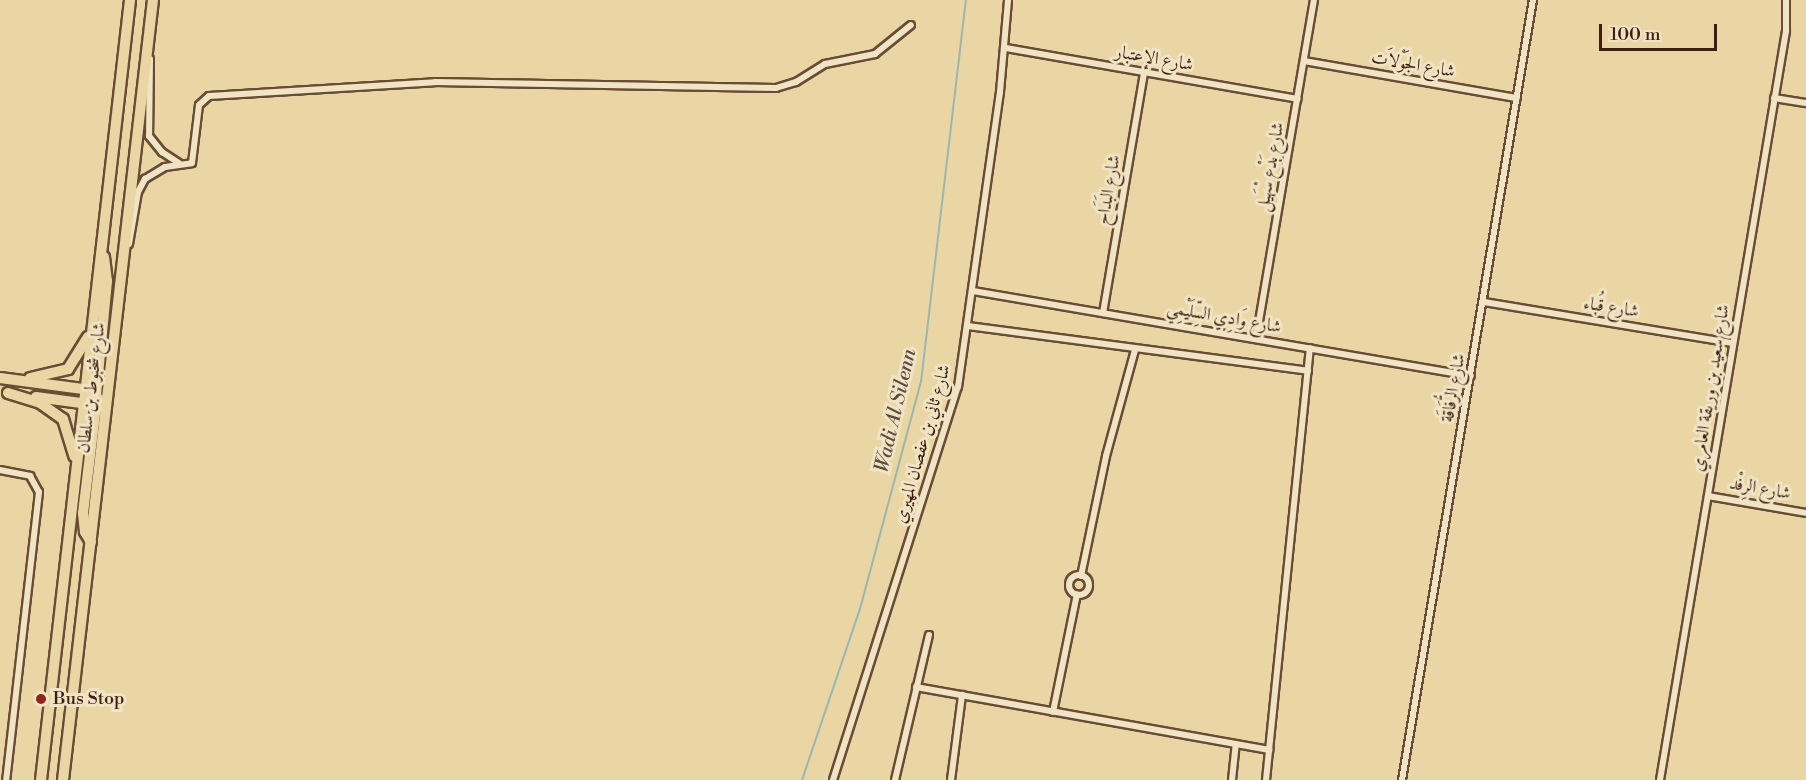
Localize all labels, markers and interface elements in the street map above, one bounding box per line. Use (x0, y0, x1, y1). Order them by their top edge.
scale bar (1602, 12, 1720, 50)
text: 100 m (1610, 23, 1661, 46)
street label: شارع الإعتبار (1113, 41, 1195, 77)
street label: شارع الجَوْلاَت (1369, 47, 1457, 83)
street label: شارع بَدْع سْهَيل (1253, 121, 1289, 213)
street label: شارع البَدَاح (1092, 153, 1126, 227)
street label: شارع قُباء (1582, 293, 1640, 323)
street label: شارع وَادِي السِّلَيْمِي (1165, 297, 1283, 339)
street label: شارع سعيد بن وريقة العامري (1687, 303, 1735, 473)
street label: شارع شخبوط بن سلطان (73, 321, 111, 455)
water label: Wadi Al Silenn (870, 347, 922, 475)
street label: شارع الرُّفَاقَة (1437, 352, 1471, 424)
street label: شارع ثاني بن عفصان المهيري (890, 362, 956, 526)
street label: شارع الرِفْد (1728, 473, 1792, 505)
place label: Bus Stop (53, 688, 125, 710)
marker: Bus Stop (34, 692, 48, 706)

